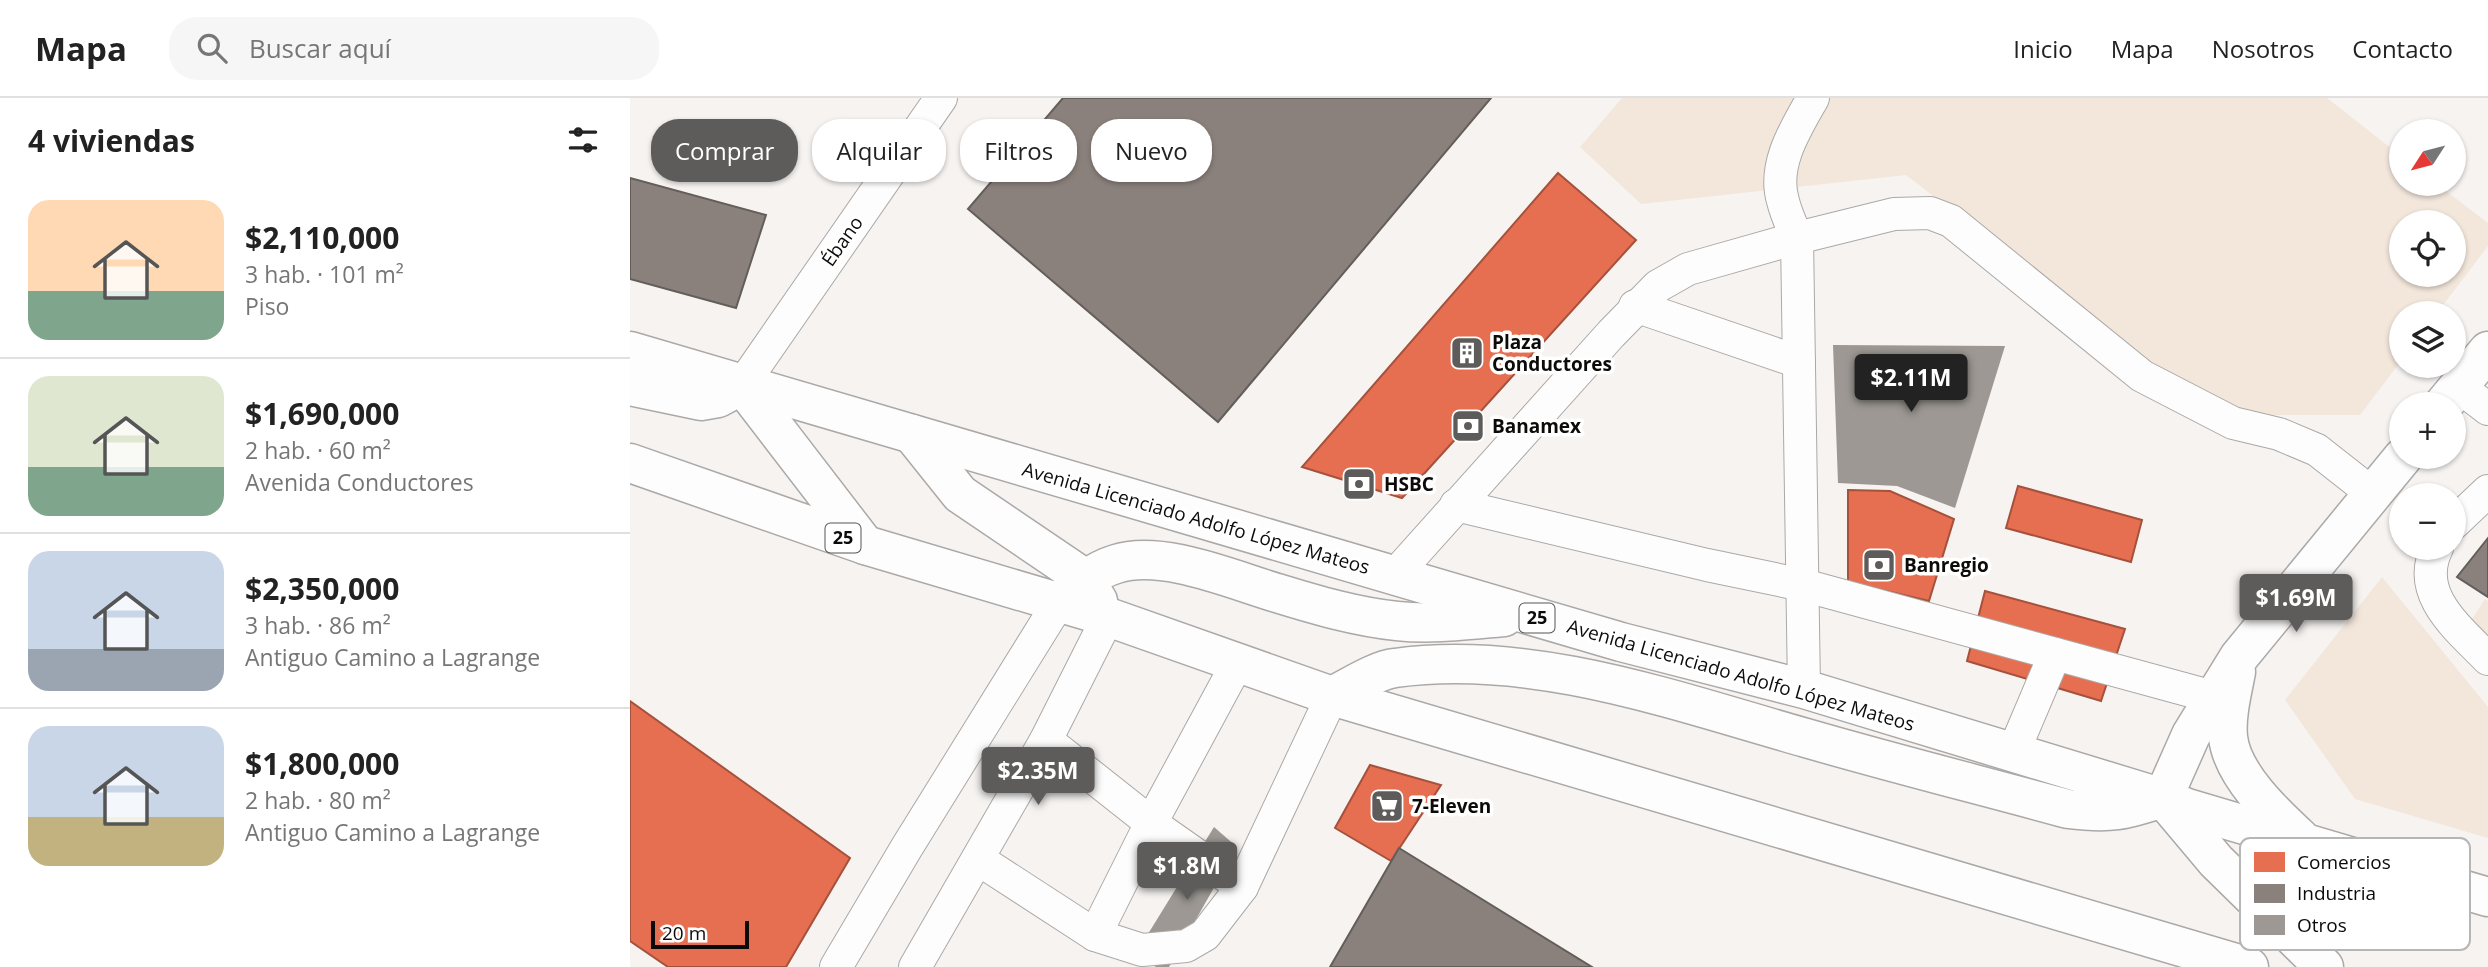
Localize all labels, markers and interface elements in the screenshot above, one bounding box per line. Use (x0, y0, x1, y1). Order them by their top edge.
search box (169, 17, 659, 80)
text: Mapa (35, 26, 127, 71)
icon: search (193, 29, 231, 67)
text: Buscar aquí (249, 30, 391, 66)
text: Inicio (2013, 32, 2073, 65)
text: Mapa (2111, 32, 2174, 65)
text: Nosotros (2212, 32, 2314, 65)
text: Contacto (2352, 32, 2453, 65)
chip: Comprar (651, 119, 798, 182)
chip: Alquilar (812, 119, 946, 182)
chip: Filtros (960, 119, 1077, 182)
chip: Nuevo (1091, 119, 1212, 182)
north arrow (2389, 119, 2466, 196)
map controls (2389, 119, 2466, 560)
text: 4 viviendas (28, 120, 195, 161)
icon: filters (564, 121, 602, 159)
button: locate (2389, 210, 2466, 287)
street label: Ébano (815, 211, 869, 271)
text: $2,110,000 (245, 217, 399, 258)
icon: home (84, 228, 168, 312)
text: 3 hab. · 101 m² (245, 258, 404, 290)
text: Piso (245, 290, 289, 322)
button: layers (2389, 301, 2466, 378)
place label: Plaza Conductores (1492, 329, 1612, 377)
building icon: Plaza Conductores (1448, 334, 1486, 372)
pin: $2.11M (1854, 354, 1968, 414)
text: $2.11M (1871, 361, 1951, 393)
button: + (2389, 392, 2466, 469)
text: $1,690,000 (245, 393, 399, 434)
icon: home (84, 404, 168, 488)
bank icon: Banamex (1449, 407, 1487, 445)
place label: Banamex (1492, 413, 1581, 439)
text: 2 hab. · 60 m² (245, 434, 391, 466)
street label: Avenida Licenciado Adolfo López Mateos (1019, 456, 1373, 580)
bank icon: HSBC (1340, 465, 1378, 503)
text: Avenida Conductores (245, 466, 474, 498)
place label: HSBC (1384, 471, 1434, 497)
button: − (2389, 483, 2466, 560)
road number: 25 (826, 524, 860, 552)
bank icon: Banregio (1860, 546, 1898, 584)
place label: Banregio (1904, 552, 1989, 578)
text: $2,350,000 (245, 568, 399, 609)
pin: $1.69M (2239, 574, 2353, 634)
icon: home (84, 579, 168, 663)
text: $1.69M (2256, 581, 2336, 613)
road number: 25 (1520, 604, 1555, 632)
text: 3 hab. · 86 m² (245, 609, 391, 641)
street label: Avenida Licenciado Adolfo López Mateos (1564, 613, 1918, 737)
text: Antiguo Camino a Lagrange (245, 641, 540, 673)
text: $1,800,000 (245, 743, 399, 784)
pin: $2.35M (981, 748, 1095, 807)
icon: home (84, 754, 168, 838)
text: $2.35M (998, 754, 1078, 786)
text: 2 hab. · 80 m² (245, 784, 391, 816)
supermarket icon: 7-Eleven (1368, 787, 1406, 825)
place label: 7-Eleven (1412, 793, 1491, 819)
text: Antiguo Camino a Lagrange (245, 816, 540, 848)
legend (2240, 838, 2470, 950)
pin: $1.8M (1138, 842, 1236, 902)
text: $1.8M (1153, 849, 1221, 881)
text: Comercios (2297, 849, 2391, 875)
text: Industria (2297, 880, 2376, 906)
text: Otros (2297, 912, 2347, 938)
scale bar (651, 918, 749, 950)
text: 20 m (662, 920, 706, 946)

